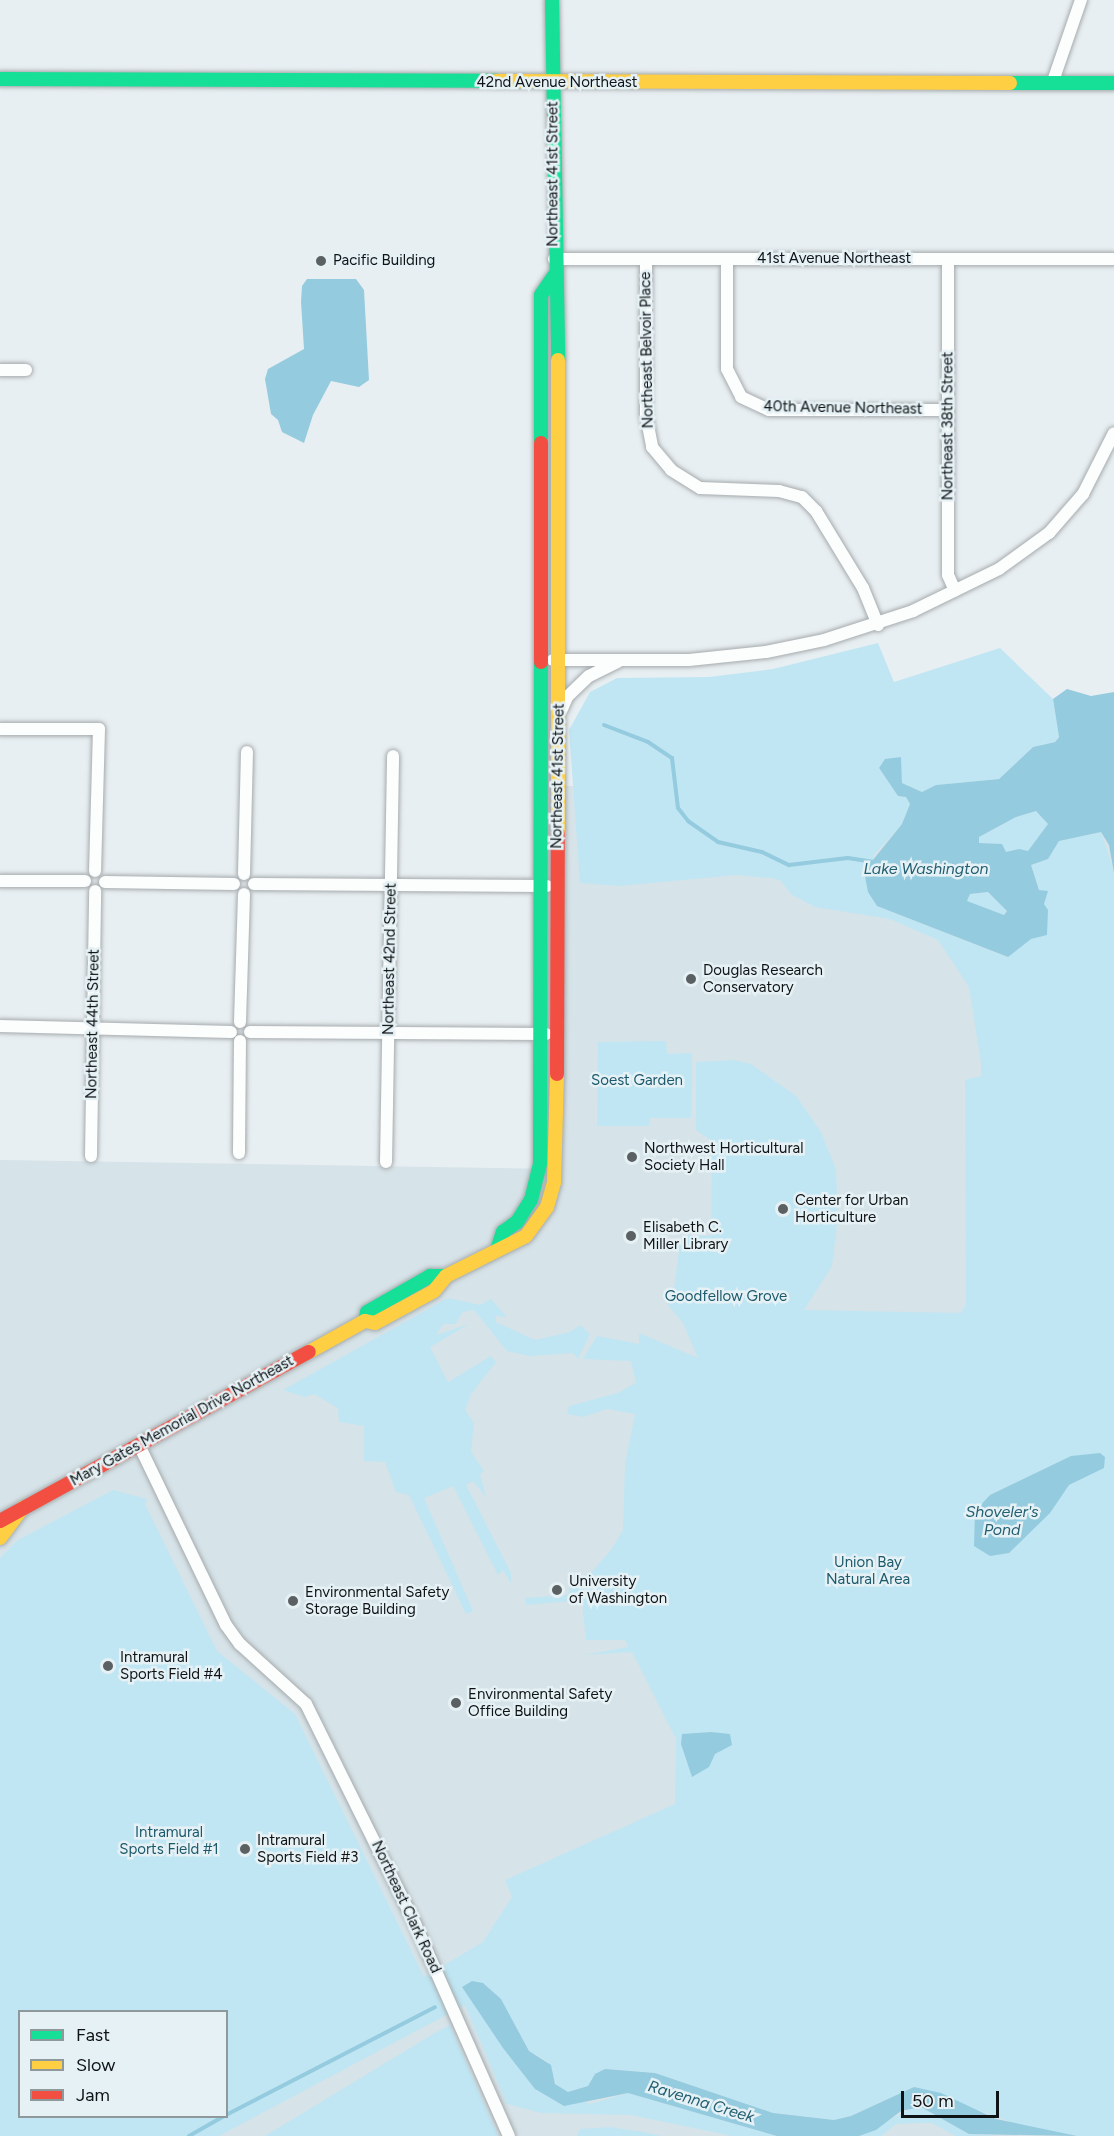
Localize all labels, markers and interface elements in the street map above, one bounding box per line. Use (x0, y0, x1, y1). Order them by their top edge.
street label: 42nd Avenue Northeast (477, 74, 637, 92)
street label: Northeast 41st Street (544, 101, 562, 247)
street label: 41st Avenue Northeast (757, 250, 911, 268)
place label: Pacific Building (333, 252, 435, 270)
marker: Pacific Building (314, 254, 328, 268)
street label: Northeast Belvoir Place (637, 271, 657, 429)
street label: Northeast 38th Street (939, 352, 957, 500)
street label: 40th Avenue Northeast (763, 398, 923, 418)
street label: Northeast 41st Street (548, 703, 568, 849)
water label: Lake Washington (864, 859, 988, 879)
street label: Northeast 42nd Street (380, 883, 400, 1035)
street label: Northeast 44th Street (83, 949, 103, 1099)
place label: Douglas Research Conservatory (703, 961, 823, 996)
marker: Douglas Research Conservatory (684, 972, 698, 986)
park label: Soest Garden (591, 1072, 683, 1090)
place label: Northwest Horticultural Society Hall (644, 1139, 803, 1174)
marker: Northwest Horticultural Society Hall (625, 1150, 639, 1164)
place label: Center for Urban Horticulture (795, 1191, 908, 1226)
marker: Center for Urban Horticulture (776, 1202, 790, 1216)
place label: Elisabeth C. Miller Library (643, 1218, 728, 1253)
marker: Elisabeth C. Miller Library (624, 1229, 638, 1243)
park label: Goodfellow Grove (665, 1288, 787, 1306)
street label: Mary Gates Memorial Drive Northeast (67, 1352, 297, 1490)
water label: Shoveler's Pond (965, 1502, 1039, 1540)
park label: Union Bay Natural Area (826, 1553, 910, 1588)
place label: University of Washington (569, 1572, 667, 1607)
place label: Environmental Safety Storage Building (305, 1583, 449, 1618)
marker: University of Washington (550, 1583, 564, 1597)
marker: Environmental Safety Storage Building (286, 1594, 300, 1608)
place label: Intramural Sports Field #4 (120, 1648, 223, 1683)
marker: Intramural Sports Field #4 (101, 1659, 115, 1673)
place label: Environmental Safety Office Building (468, 1685, 612, 1720)
marker: Environmental Safety Office Building (449, 1696, 463, 1710)
park label: Intramural Sports Field #1 (119, 1823, 219, 1858)
place label: Intramural Sports Field #3 (257, 1831, 358, 1866)
street label: Northeast Clark Road (367, 1838, 445, 1976)
marker: Intramural Sports Field #3 (238, 1842, 252, 1856)
legend (18, 2010, 228, 2118)
text: Fast (76, 2024, 110, 2046)
text: Slow (76, 2054, 115, 2076)
water label: Ravenna Creek (646, 2077, 756, 2127)
scale bar (904, 2079, 1002, 2117)
text: Jam (76, 2084, 110, 2106)
text: 50 m (912, 2090, 954, 2112)

